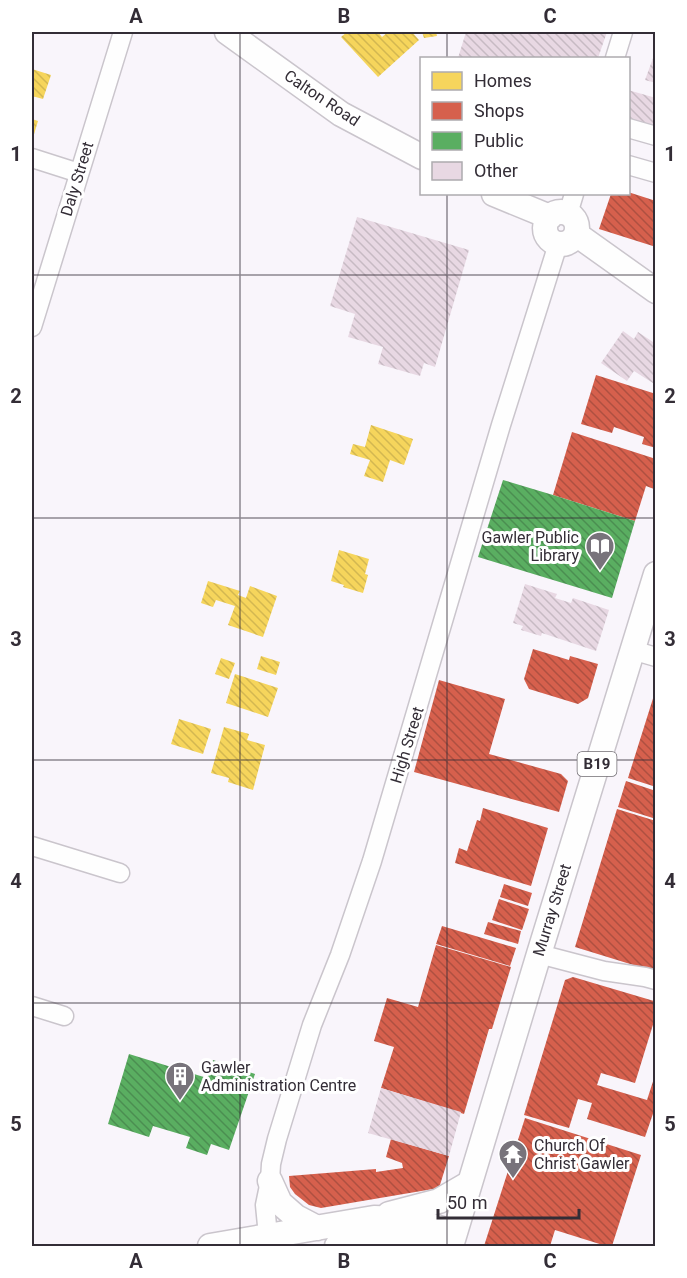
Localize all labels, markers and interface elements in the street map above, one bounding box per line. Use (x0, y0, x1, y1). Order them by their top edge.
text: A (129, 4, 143, 28)
text: B (338, 4, 350, 28)
text: C (543, 4, 557, 28)
legend (420, 57, 630, 195)
street label: Calton Road (281, 66, 363, 130)
text: Homes (474, 70, 532, 91)
text: Shops (474, 100, 524, 121)
text: Public (474, 130, 524, 151)
street label: Daly Street (57, 139, 97, 219)
text: 1 (10, 142, 22, 166)
text: 1 (664, 142, 676, 166)
text: Other (474, 160, 518, 181)
text: 2 (10, 384, 22, 408)
text: 2 (664, 384, 676, 408)
place label: Gawler Public Library (482, 528, 579, 565)
library icon: Gawler Public Library (584, 530, 616, 572)
text: 3 (10, 627, 22, 651)
text: 3 (664, 627, 676, 651)
street label: High Street (386, 704, 428, 786)
road number: B19 (578, 752, 616, 776)
street label: Murray Street (529, 861, 575, 959)
text: 4 (10, 869, 22, 893)
text: 4 (664, 869, 676, 893)
place label: Gawler Administration Centre (201, 1058, 356, 1095)
building icon: Gawler Administration Centre (164, 1060, 196, 1102)
text: 5 (10, 1112, 22, 1136)
text: 5 (664, 1112, 676, 1136)
place label: Church Of Christ Gawler (534, 1136, 630, 1173)
temple icon: Church Of Christ Gawler (497, 1138, 529, 1180)
scale bar (438, 1182, 579, 1220)
text: 50 m (447, 1192, 487, 1213)
text: A (129, 1249, 143, 1273)
text: B (338, 1249, 350, 1273)
text: C (543, 1249, 557, 1273)

